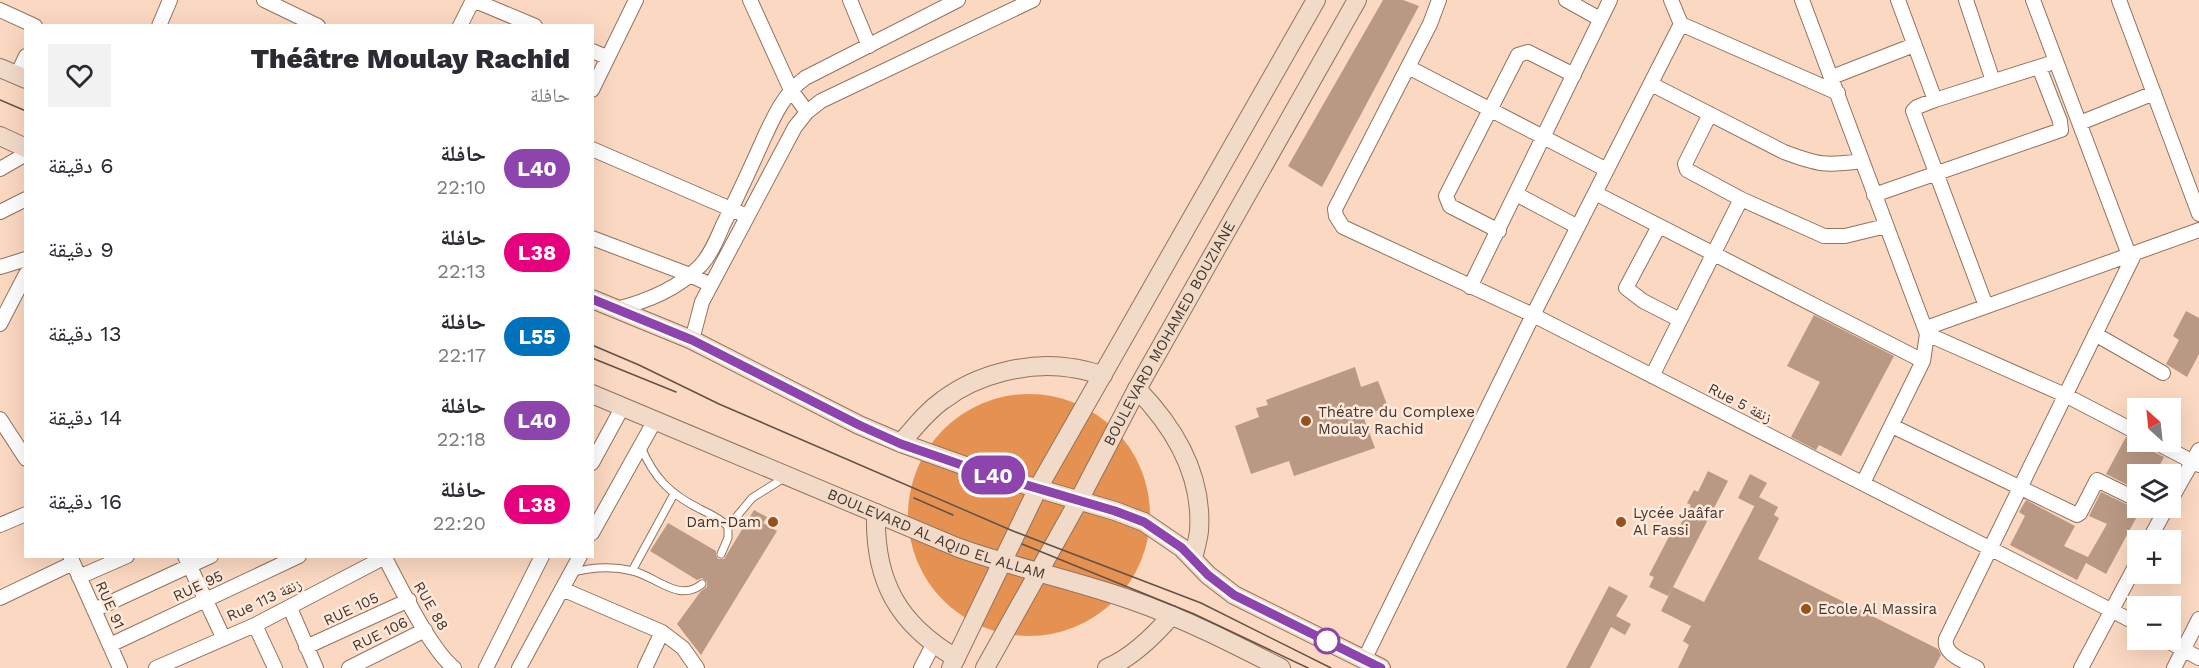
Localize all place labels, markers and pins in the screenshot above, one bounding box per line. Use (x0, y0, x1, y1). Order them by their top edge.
place label: Théatre du Complexe Moulay Rachid (1318, 403, 1475, 438)
marker: Théatre du Complexe Moulay Rachid (1299, 414, 1313, 428)
place label: Lycée Jaâfar Al Fassi (1633, 504, 1724, 539)
place label: Dam-Dam (686, 513, 761, 531)
marker: Dam-Dam (766, 515, 780, 529)
marker: Lycée Jaâfar Al Fassi (1614, 515, 1628, 529)
place label: Ecole Al Massira (1818, 600, 1937, 618)
marker: Ecole Al Massira (1799, 602, 1813, 616)
unlabelled marker (1314, 628, 1340, 654)

